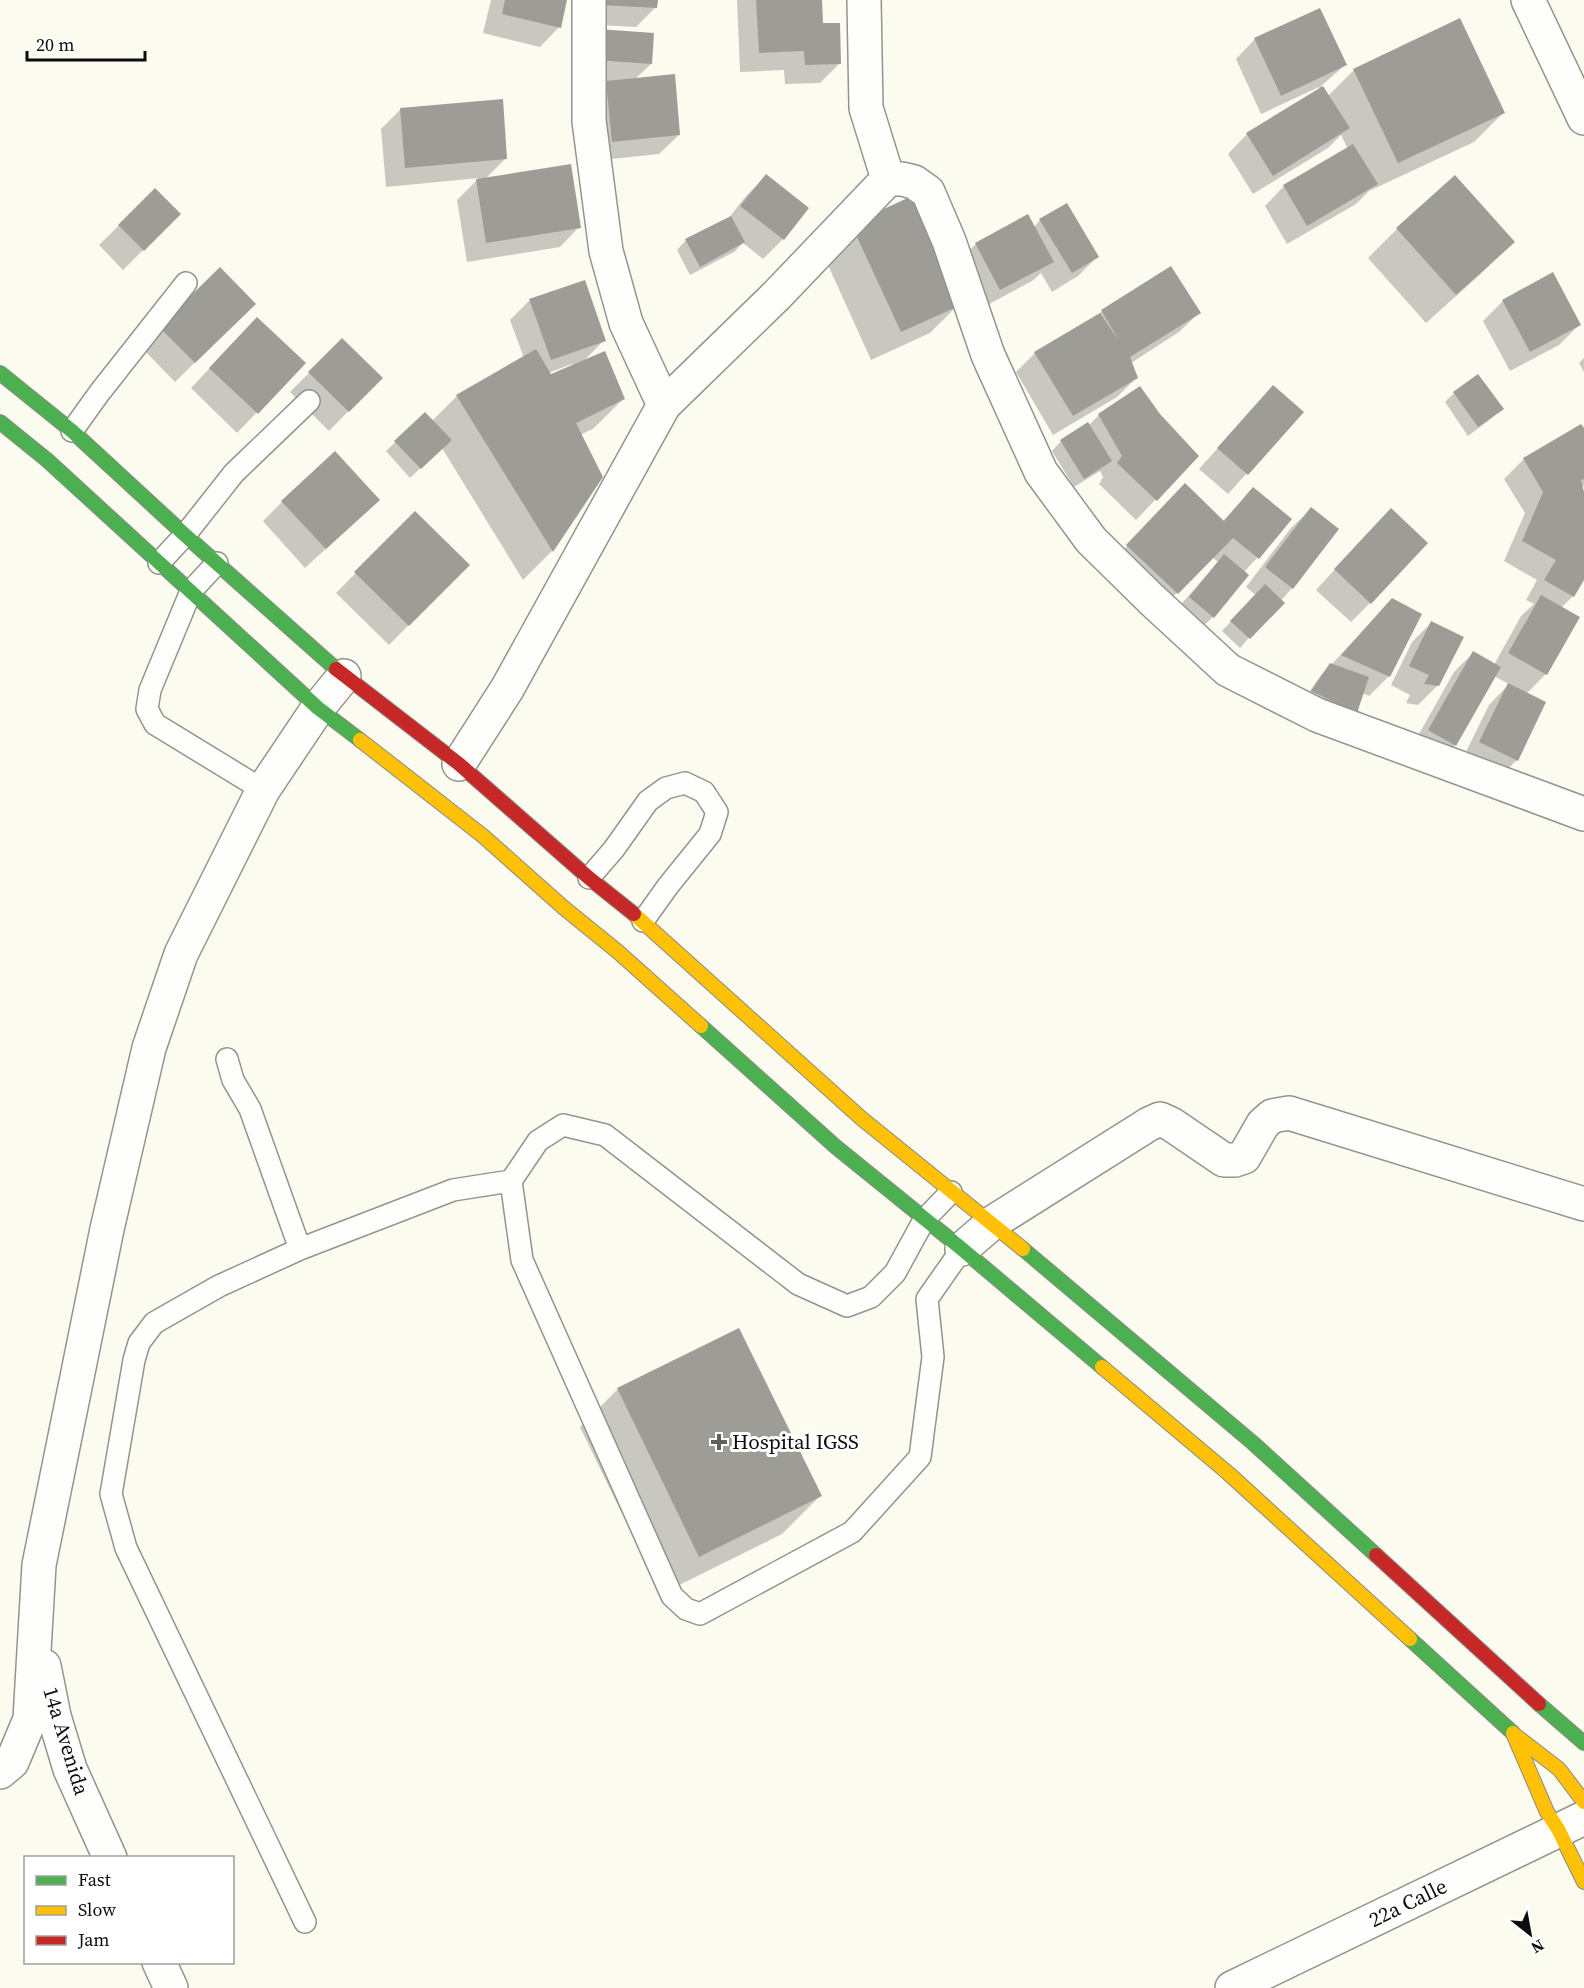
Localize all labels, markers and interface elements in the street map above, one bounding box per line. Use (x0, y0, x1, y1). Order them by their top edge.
scale bar (27, 24, 146, 62)
text: 20 m (36, 32, 74, 57)
place label: Hospital IGSS (732, 1427, 859, 1456)
marker: Hospital IGSS (710, 1433, 728, 1451)
street label: 14a Avenida (36, 1683, 97, 1799)
legend (24, 1856, 234, 1964)
text: Fast (78, 1867, 111, 1892)
street label: 22a Calle (1364, 1871, 1452, 1934)
text: Slow (78, 1897, 116, 1922)
north arrow (1500, 1904, 1560, 1964)
text: Jam (77, 1927, 110, 1952)
text: N (1527, 1934, 1548, 1959)

